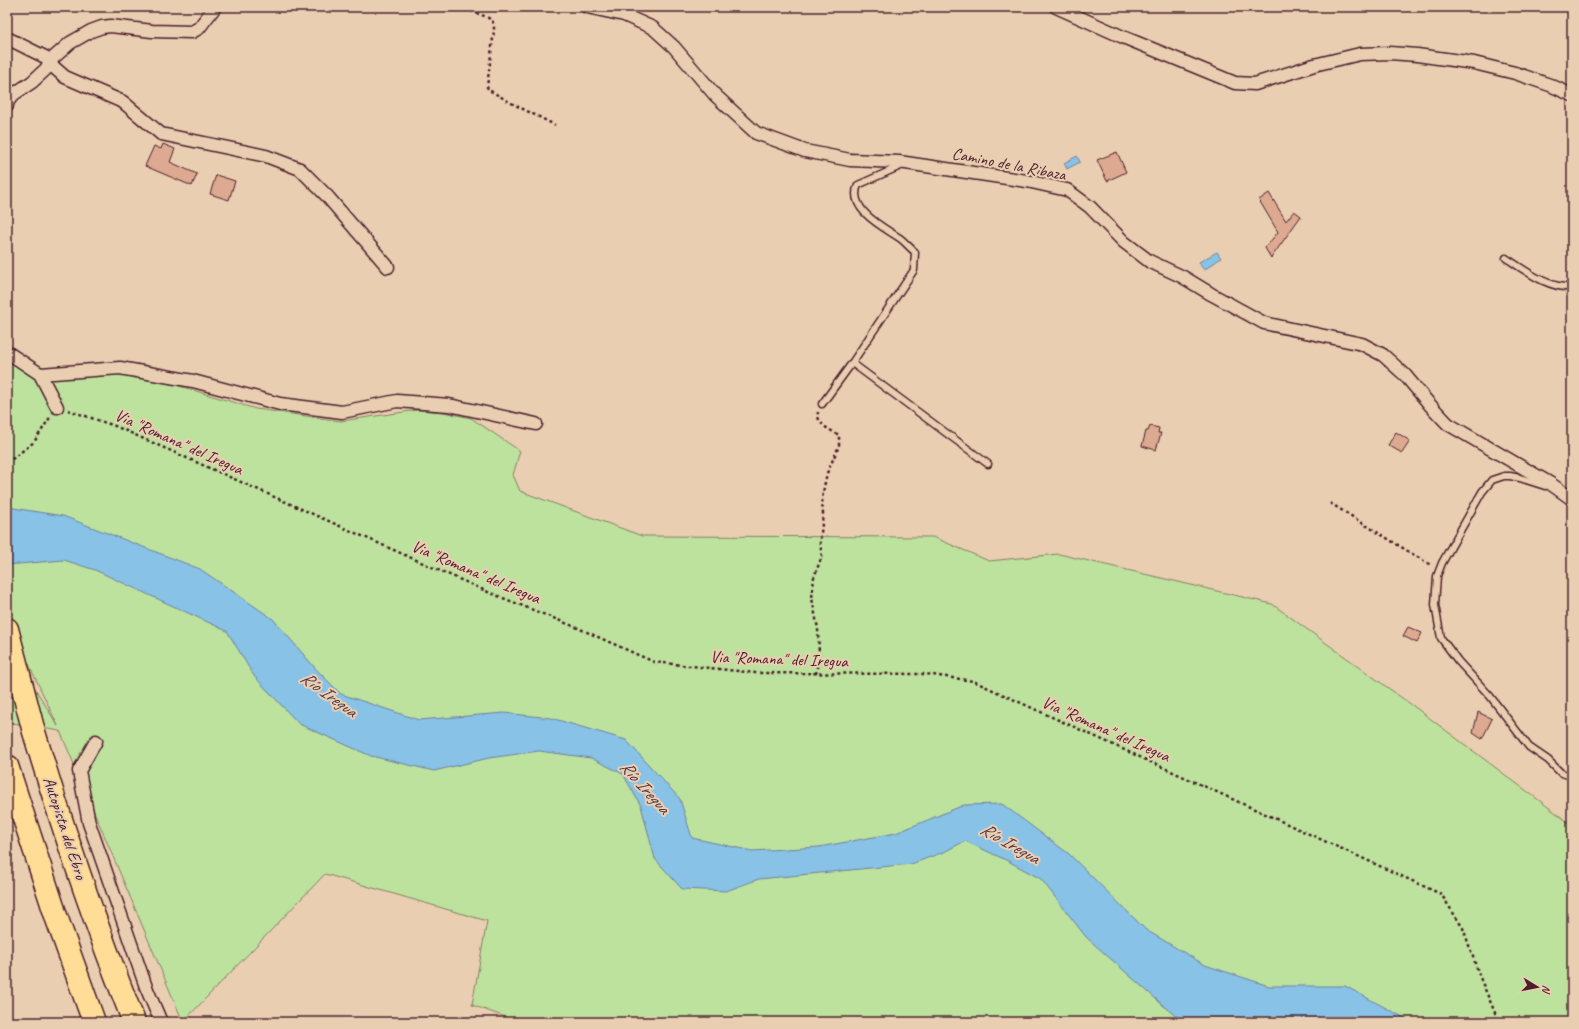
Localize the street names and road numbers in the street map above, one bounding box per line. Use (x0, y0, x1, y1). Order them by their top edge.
street label: Camino de la Ribaza (950, 143, 1069, 186)
street label: Via "Romana" del Iregua (112, 404, 248, 480)
street label: Via "Romana" del Iregua (408, 535, 545, 609)
street label: Via "Romana" del Iregua (710, 646, 850, 672)
street label: Via "Romana" del Iregua (1039, 691, 1175, 767)
street label: Autopista del Ebro (39, 774, 92, 883)

